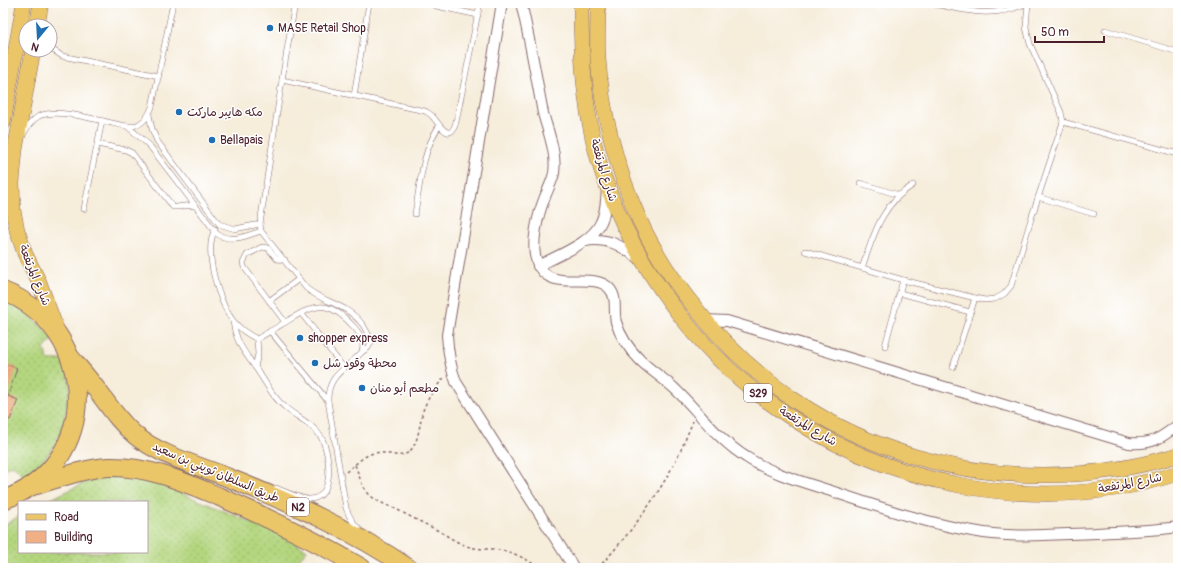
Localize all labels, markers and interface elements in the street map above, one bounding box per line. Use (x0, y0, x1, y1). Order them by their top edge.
north arrow (18, 18, 58, 58)
scale bar (1035, 18, 1104, 44)
place label: MASE Retail Shop (278, 21, 366, 36)
marker: MASE Retail Shop (265, 23, 275, 33)
text: 50 m (1041, 25, 1069, 40)
text: N (29, 40, 41, 54)
place label: مكه هايبر ماركت (187, 105, 263, 120)
marker: مكه هايبر ماركت (174, 107, 184, 117)
place label: Bellapais (220, 133, 263, 148)
marker: Bellapais (207, 135, 217, 145)
street label: شارع المرتفعة (586, 137, 620, 204)
street label: شارع المرتفعة (15, 242, 54, 308)
place label: shopper express (308, 331, 389, 346)
marker: shopper express (295, 333, 305, 343)
place label: محطة وقود شل (323, 356, 397, 371)
marker: محطة وقود شل (310, 358, 320, 368)
place label: مطعم أبو منان (370, 381, 439, 397)
marker: مطعم أبو منان (357, 383, 367, 393)
road number: S29 (744, 384, 772, 402)
street label: شارع المرتفعة (776, 403, 839, 450)
street label: طريق السلطان ثويني بن سعيد (149, 439, 281, 509)
street label: شارع المرتفعة (1097, 470, 1163, 498)
road number: N2 (287, 498, 309, 516)
legend (18, 501, 148, 553)
text: Road (54, 510, 79, 525)
text: Building (54, 530, 93, 545)

